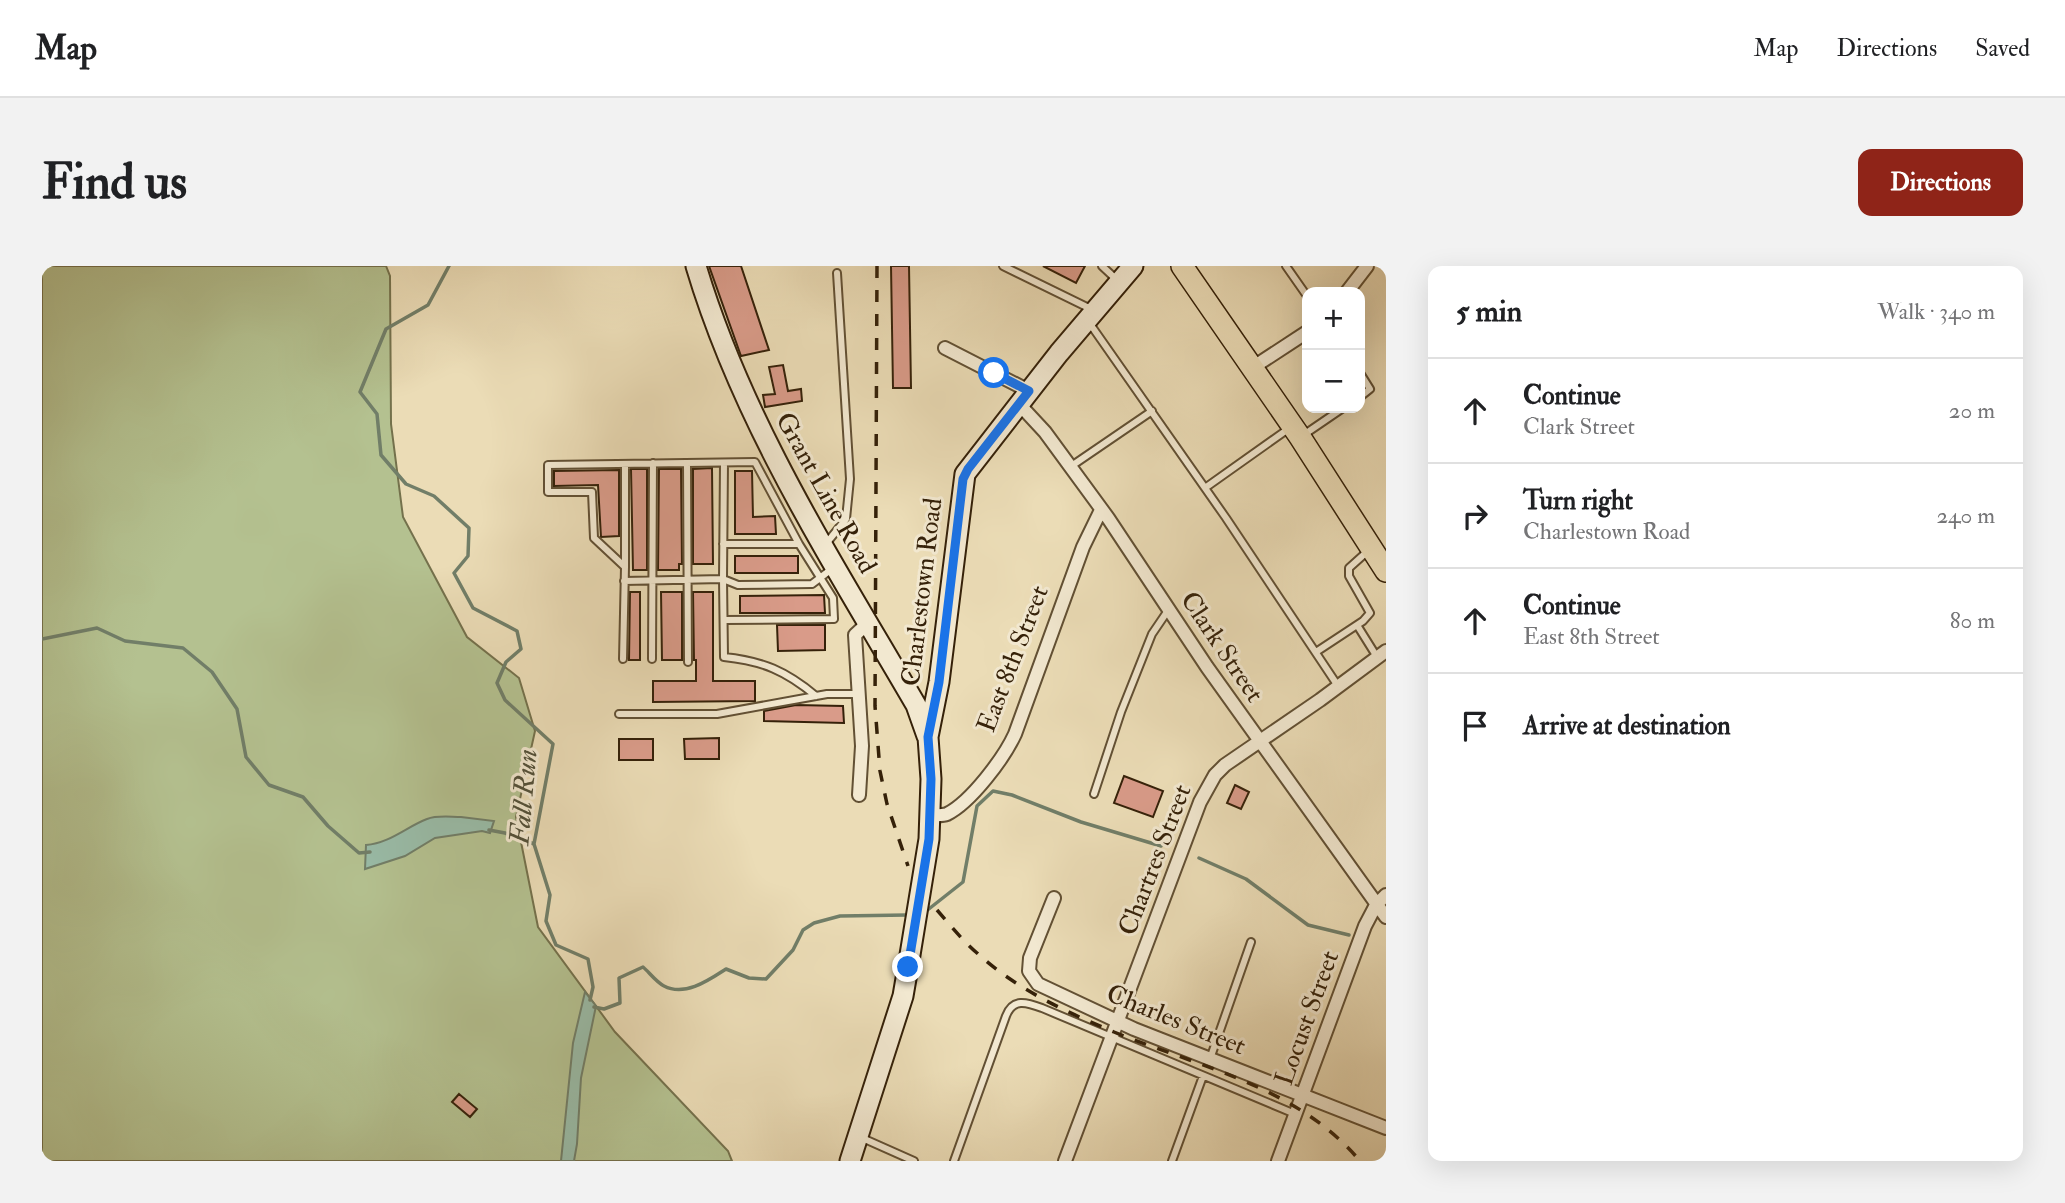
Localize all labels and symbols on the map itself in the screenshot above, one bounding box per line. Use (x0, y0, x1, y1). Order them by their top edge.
route start (978, 357, 1009, 388)
street label: Grant Line Road (769, 407, 884, 579)
street label: Charlestown Road (895, 496, 949, 688)
street label: East 8th Street (970, 581, 1056, 737)
street label: Clark Street (1173, 586, 1271, 708)
water label: Fall Run (502, 748, 546, 848)
street label: Chartres Street (1112, 780, 1198, 940)
street label: Locust Street (1268, 946, 1346, 1090)
route end (892, 951, 923, 982)
street label: Charles Street (1102, 978, 1250, 1062)

